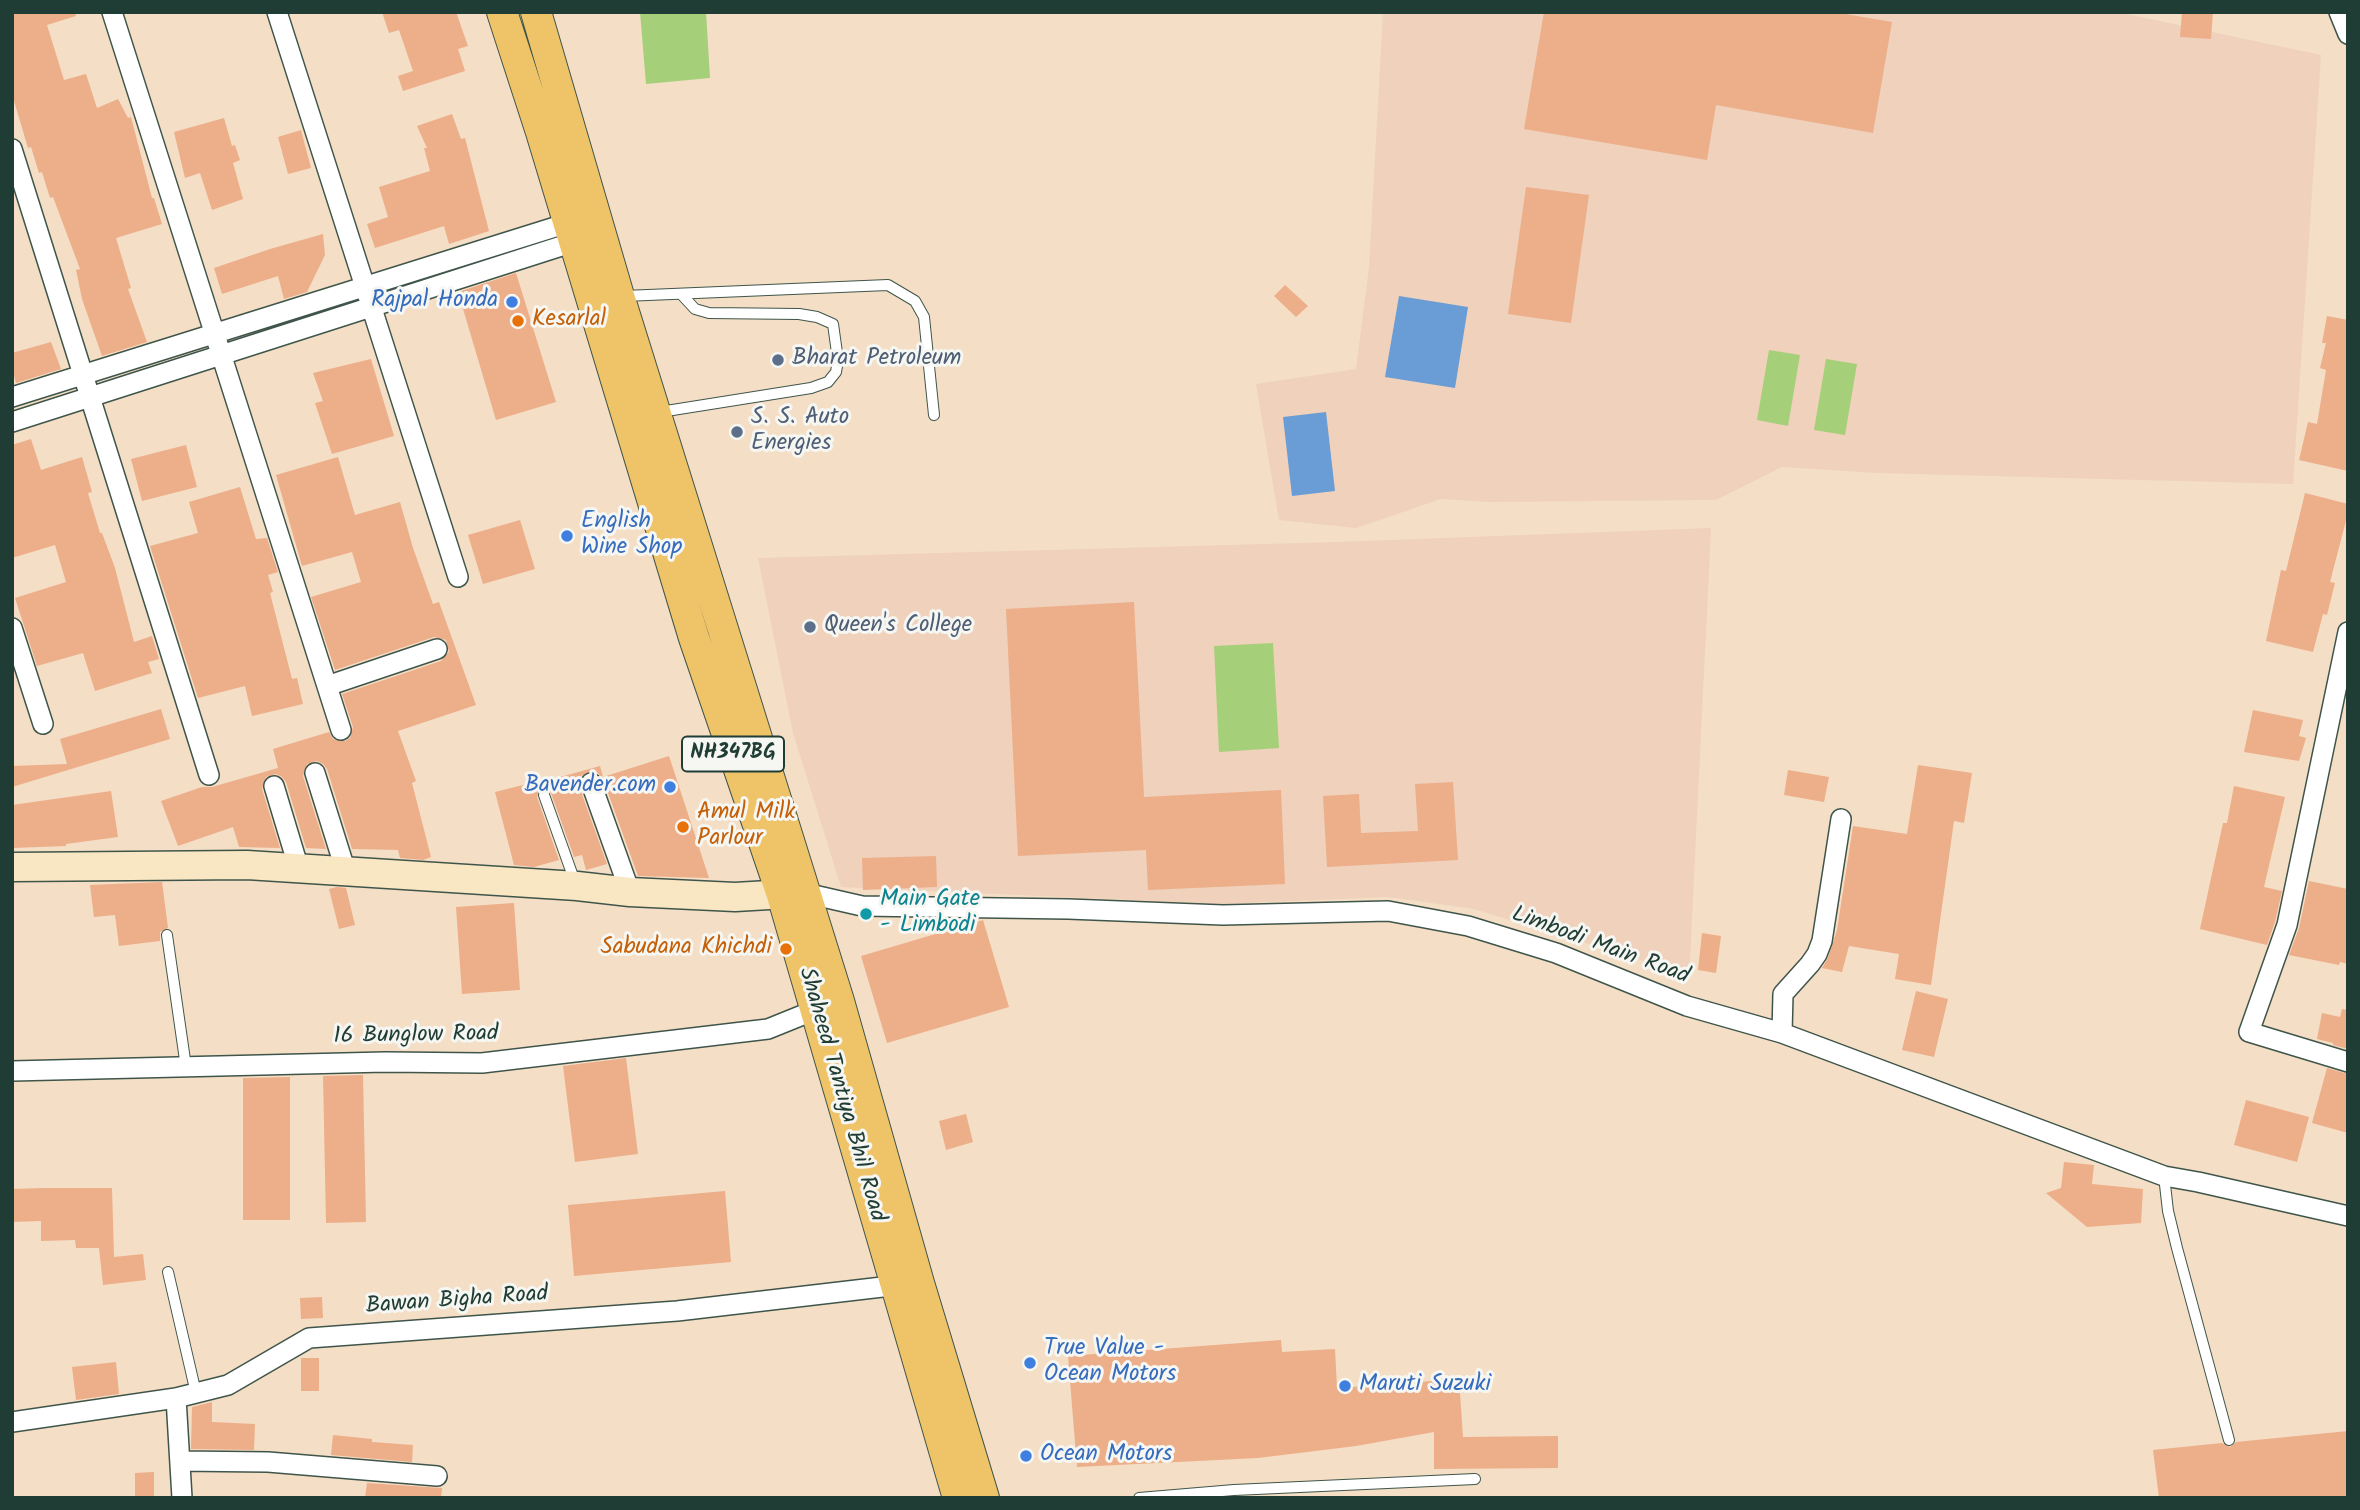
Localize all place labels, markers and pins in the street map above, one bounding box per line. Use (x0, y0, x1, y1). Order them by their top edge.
place label: Rajpal Honda (371, 288, 498, 316)
marker: Rajpal Honda (504, 294, 520, 310)
place label: Kesarlal (532, 307, 606, 335)
marker: Kesarlal (510, 313, 526, 329)
place label: Bharat Petroleum (792, 346, 961, 374)
marker: Bharat Petroleum (770, 352, 786, 368)
place label: S. S. Auto Energies (751, 405, 849, 459)
marker: S. S. Auto Energies (729, 424, 745, 440)
place label: English Wine Shop (581, 509, 682, 563)
marker: English Wine Shop (559, 528, 575, 544)
place label: Queen's College (824, 613, 972, 641)
marker: Queen's College (802, 619, 818, 635)
place label: Bavender.com (524, 773, 656, 801)
marker: Bavender.com (662, 779, 678, 795)
place label: Amul Milk Parlour (697, 800, 795, 854)
marker: Amul Milk Parlour (675, 819, 691, 835)
place label: Main Gate - Limbodi (880, 887, 980, 941)
marker: Main Gate - Limbodi (858, 906, 874, 922)
place label: Sabudana Khichdi (600, 935, 772, 963)
marker: Sabudana Khichdi (778, 941, 794, 957)
place label: True Value - Ocean Motors (1044, 1336, 1176, 1390)
marker: True Value - Ocean Motors (1022, 1355, 1038, 1371)
place label: Maruti Suzuki (1359, 1372, 1491, 1400)
marker: Maruti Suzuki (1337, 1378, 1353, 1394)
place label: Ocean Motors (1040, 1442, 1172, 1470)
marker: Ocean Motors (1018, 1448, 1034, 1464)

